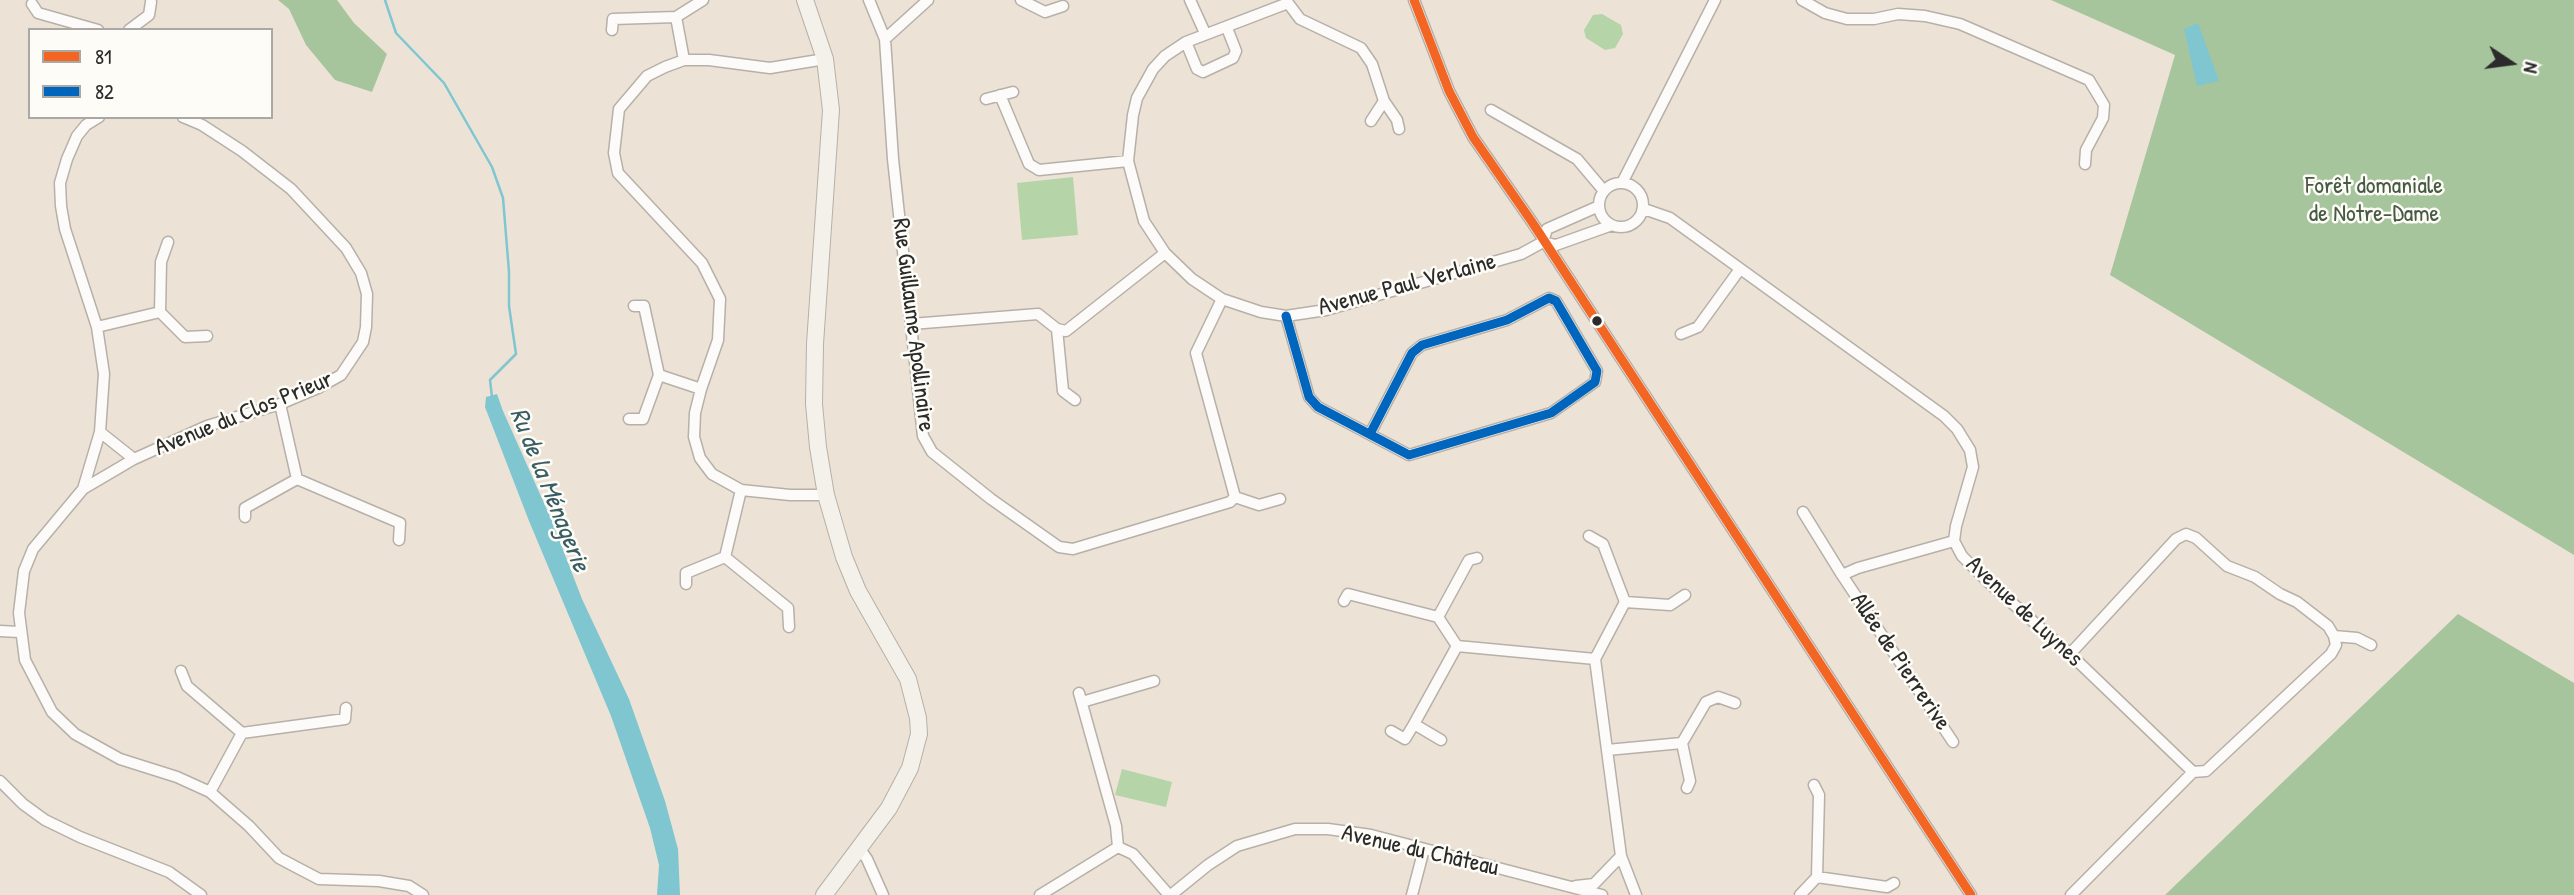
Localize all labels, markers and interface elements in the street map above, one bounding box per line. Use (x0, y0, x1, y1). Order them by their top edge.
legend (28, 28, 273, 119)
north arrow (2476, 28, 2546, 98)
text: 81 (95, 42, 112, 71)
text: N (2518, 60, 2545, 76)
text: 82 (95, 77, 114, 106)
park label: Forêt domaniale de Notre-Dame (2305, 173, 2443, 229)
street label: Rue Guillaume Apollinaire (886, 217, 940, 433)
street label: Avenue Paul Verlaine (1315, 247, 1499, 323)
unlabelled marker (1590, 314, 1604, 328)
street label: Avenue du Clos Prieur (151, 365, 337, 463)
water label: Ru de la Ménagerie (502, 404, 596, 576)
street label: Avenue de Luynes (1960, 551, 2088, 673)
street label: Allée de Pierrerive (1843, 588, 1957, 736)
street label: Avenue du Château (1339, 819, 1501, 883)

